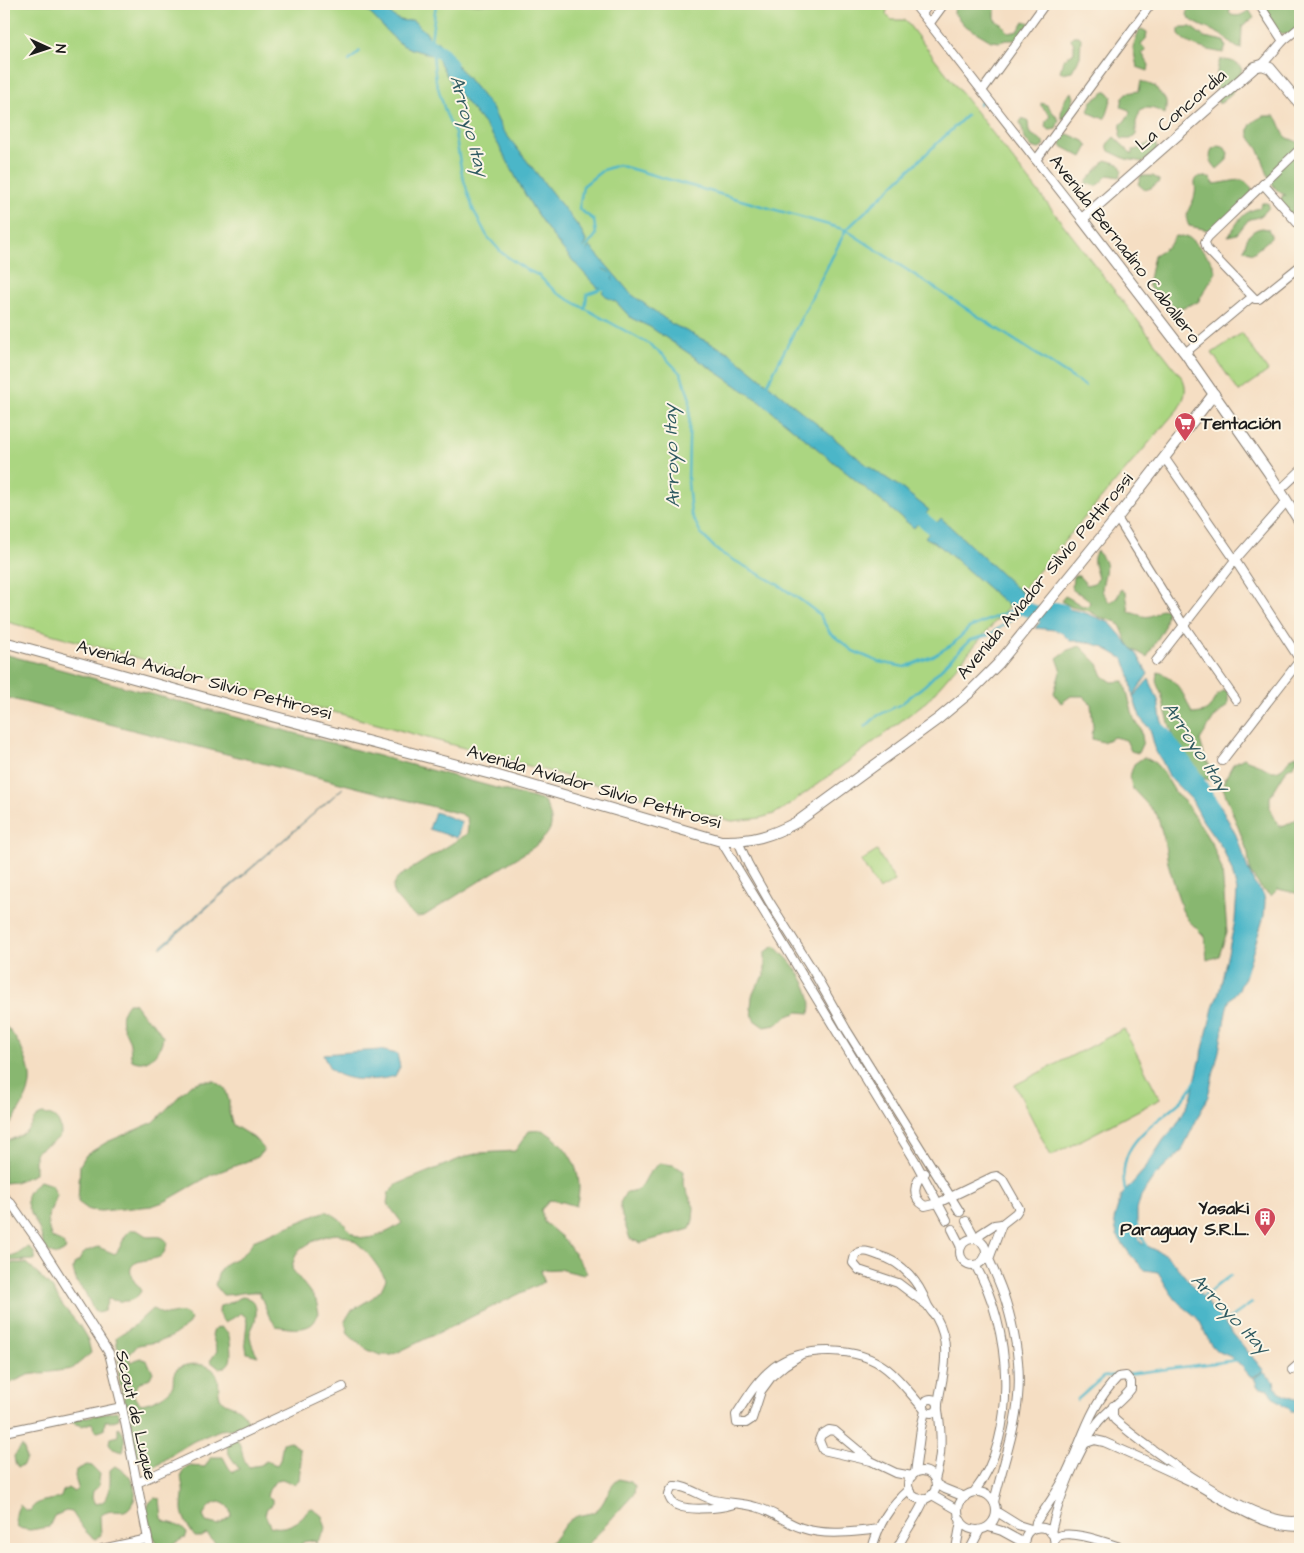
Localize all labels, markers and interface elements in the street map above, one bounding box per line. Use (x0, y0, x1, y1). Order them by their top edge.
north arrow (22, 22, 72, 72)
text: N (50, 44, 70, 54)
street label: La Concordia (1130, 63, 1232, 157)
water label: Arroyo Itay (443, 73, 496, 182)
street label: Avenida Bernadino Caballero (1043, 149, 1207, 349)
water label: Arroyo Itay (657, 401, 687, 508)
supermarket icon: Tentación (1173, 411, 1197, 442)
place label: Tentación (1200, 411, 1281, 436)
street label: Avenida Aviador Silvio Pettirossi (951, 467, 1139, 685)
street label: Avenida Aviador Silvio Pettirossi (74, 634, 335, 726)
water label: Arroyo Itay (1156, 697, 1237, 799)
street label: Avenida Aviador Silvio Pettirossi (464, 739, 724, 835)
place label: Yasaki Paraguay S.R.L. (1120, 1196, 1249, 1243)
building icon: Yasaki Paraguay S.R.L. (1253, 1206, 1277, 1237)
water label: Arroyo Itay (1184, 1268, 1277, 1362)
street label: Scout de Luque (109, 1348, 163, 1483)

